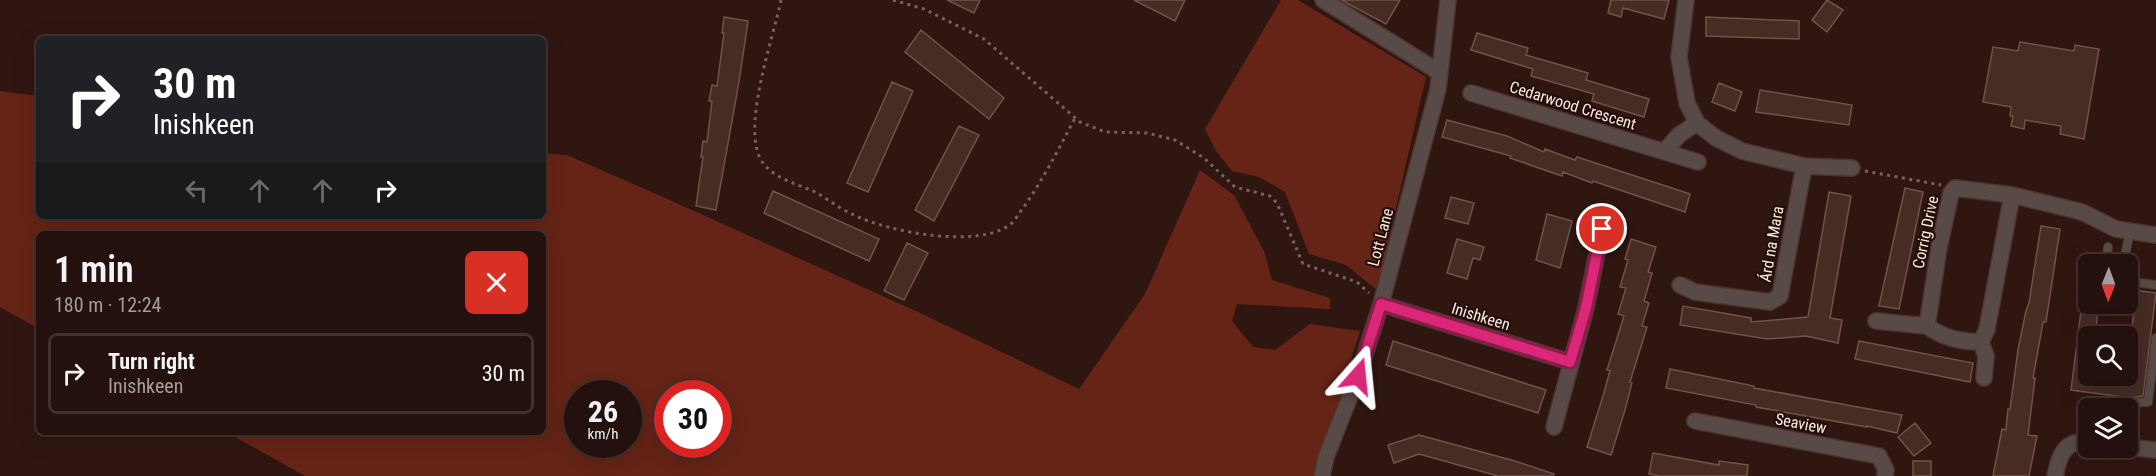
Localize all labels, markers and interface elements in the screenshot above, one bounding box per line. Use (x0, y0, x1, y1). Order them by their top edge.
text: 30 m (153, 59, 236, 108)
icon: right (54, 60, 132, 138)
street label: Cedarwood Crescent (1507, 77, 1639, 134)
text: Inishkeen (153, 109, 255, 141)
icon: left (180, 174, 213, 207)
icon: ahead (243, 174, 276, 207)
icon: ahead (306, 174, 339, 207)
icon: right (369, 174, 402, 207)
street label: Corrig Drive (1909, 194, 1942, 270)
pin (1576, 203, 1627, 254)
street label: Árd na Mara (1755, 205, 1788, 283)
street label: Lott Lane (1364, 206, 1397, 268)
icon: arrive (1585, 212, 1618, 245)
text: 1 min (54, 249, 134, 291)
button: close (465, 251, 528, 314)
north arrow (2078, 254, 2138, 314)
map controls (2078, 254, 2138, 458)
text: 180 m · 12:24 (54, 293, 161, 317)
street label: Inishkeen (1449, 299, 1512, 334)
button: search (2078, 326, 2138, 386)
position arrow (1326, 344, 1390, 408)
text: Turn right (108, 349, 195, 374)
icon: right (57, 357, 90, 390)
text: 30 m (482, 361, 525, 386)
text: Inishkeen (108, 374, 183, 398)
speed limit sign: 30 (654, 380, 732, 458)
text: 26 (588, 394, 618, 429)
button: layers (2078, 398, 2138, 458)
street label: Seaview (1774, 409, 1828, 438)
text: km/h (588, 425, 618, 443)

